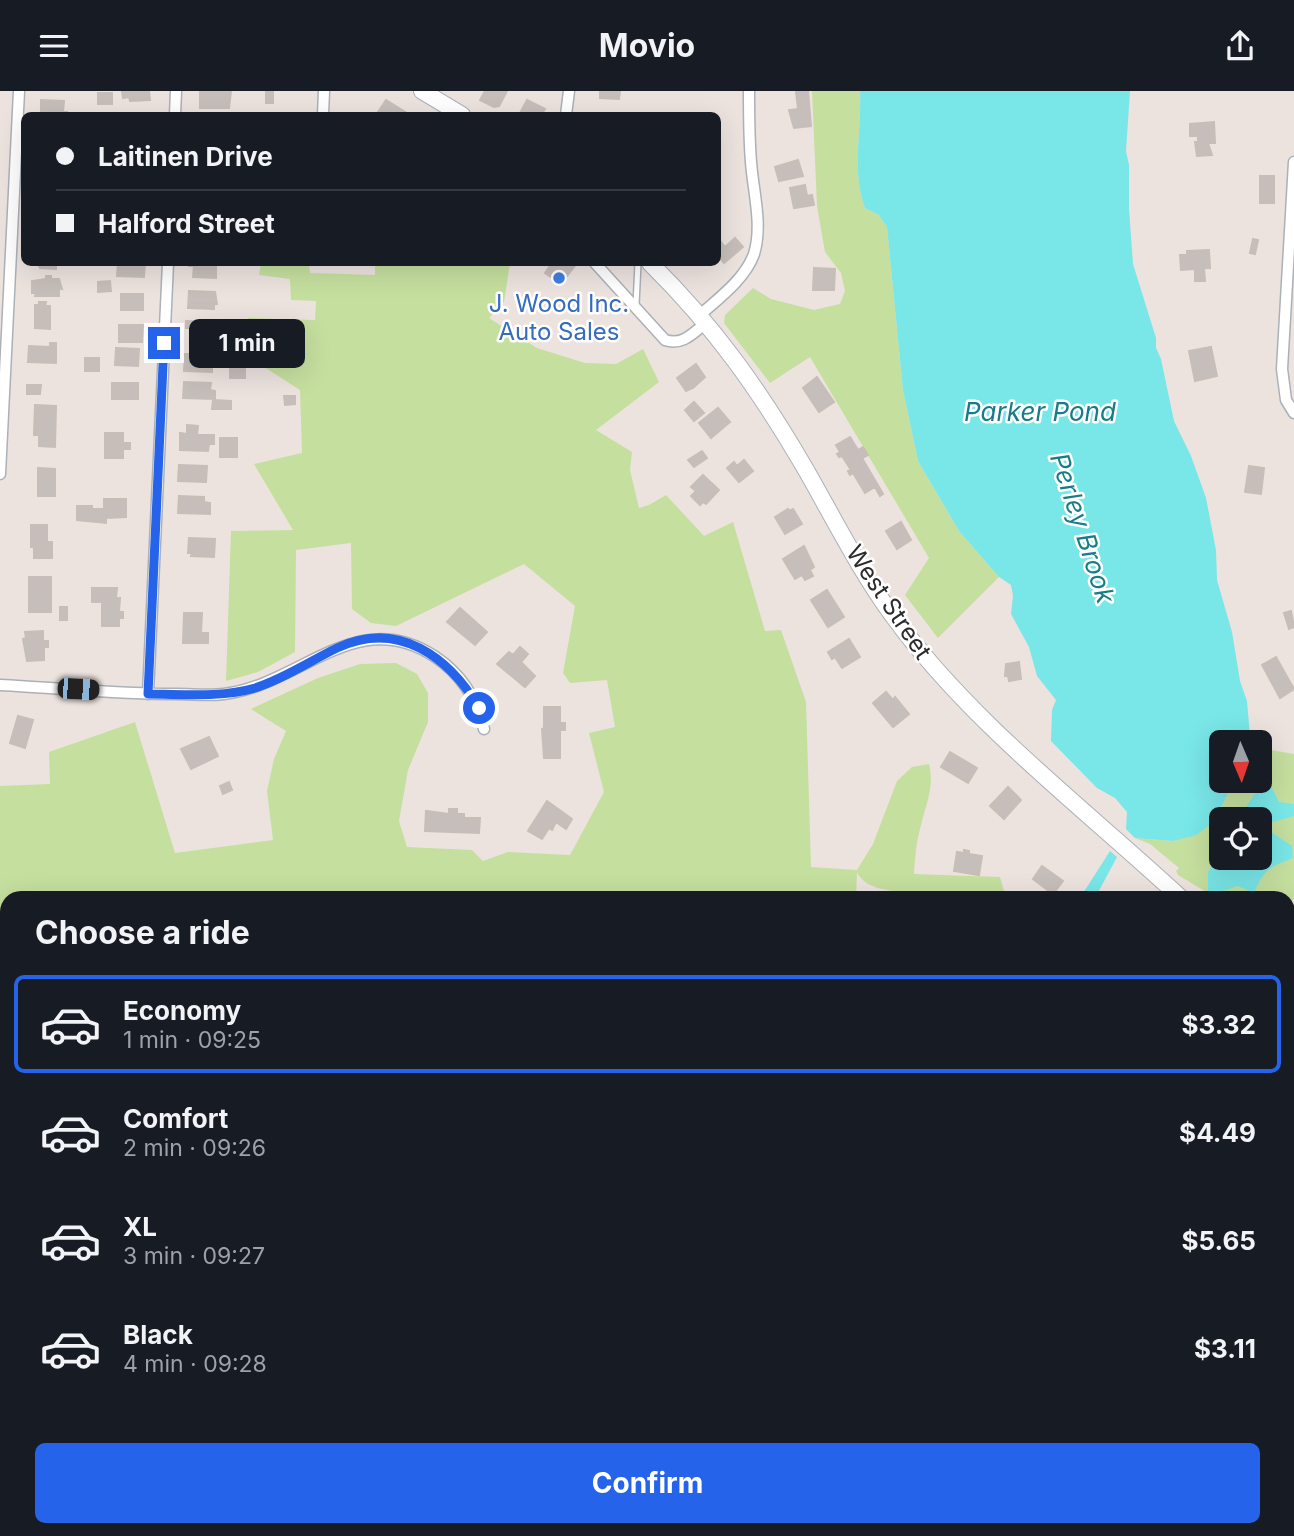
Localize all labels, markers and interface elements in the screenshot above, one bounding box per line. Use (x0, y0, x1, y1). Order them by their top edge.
text: Movio (599, 26, 695, 65)
icon: menu (35, 27, 73, 65)
icon: share (1221, 27, 1259, 65)
text: Laitinen Drive (98, 141, 273, 172)
text: Halford Street (98, 208, 275, 239)
marker: J. Wood Inc. Auto Sales (551, 270, 567, 286)
place label: J. Wood Inc. Auto Sales (489, 289, 629, 346)
callout: 1 min (188, 319, 304, 367)
route end (148, 327, 180, 359)
text: 1 min (219, 329, 275, 357)
water label: Parker Pond (964, 396, 1116, 427)
water label: Perley Brook (1044, 449, 1122, 608)
street label: West Street (840, 539, 938, 665)
car (57, 677, 100, 701)
route start (463, 692, 495, 724)
north arrow (1209, 730, 1272, 793)
map controls (1209, 730, 1272, 870)
button: locate (1209, 807, 1272, 870)
text: Choose a ride (35, 913, 250, 952)
icon: car (39, 993, 102, 1056)
text: Economy (123, 995, 241, 1026)
text: $3.32 (1181, 1009, 1256, 1040)
text: 1 min · 09:25 (123, 1026, 261, 1054)
icon: car (39, 1101, 102, 1164)
text: Comfort (123, 1103, 228, 1134)
text: $4.49 (1179, 1117, 1256, 1148)
text: 2 min · 09:26 (123, 1134, 266, 1162)
icon: car (39, 1209, 102, 1272)
text: XL (123, 1211, 157, 1242)
text: $5.65 (1182, 1225, 1256, 1256)
text: 3 min · 09:27 (123, 1242, 265, 1270)
icon: car (39, 1317, 102, 1380)
text: Black (123, 1319, 193, 1350)
text: $3.11 (1194, 1333, 1256, 1364)
text: 4 min · 09:28 (123, 1350, 267, 1378)
button: Confirm (35, 1443, 1260, 1523)

